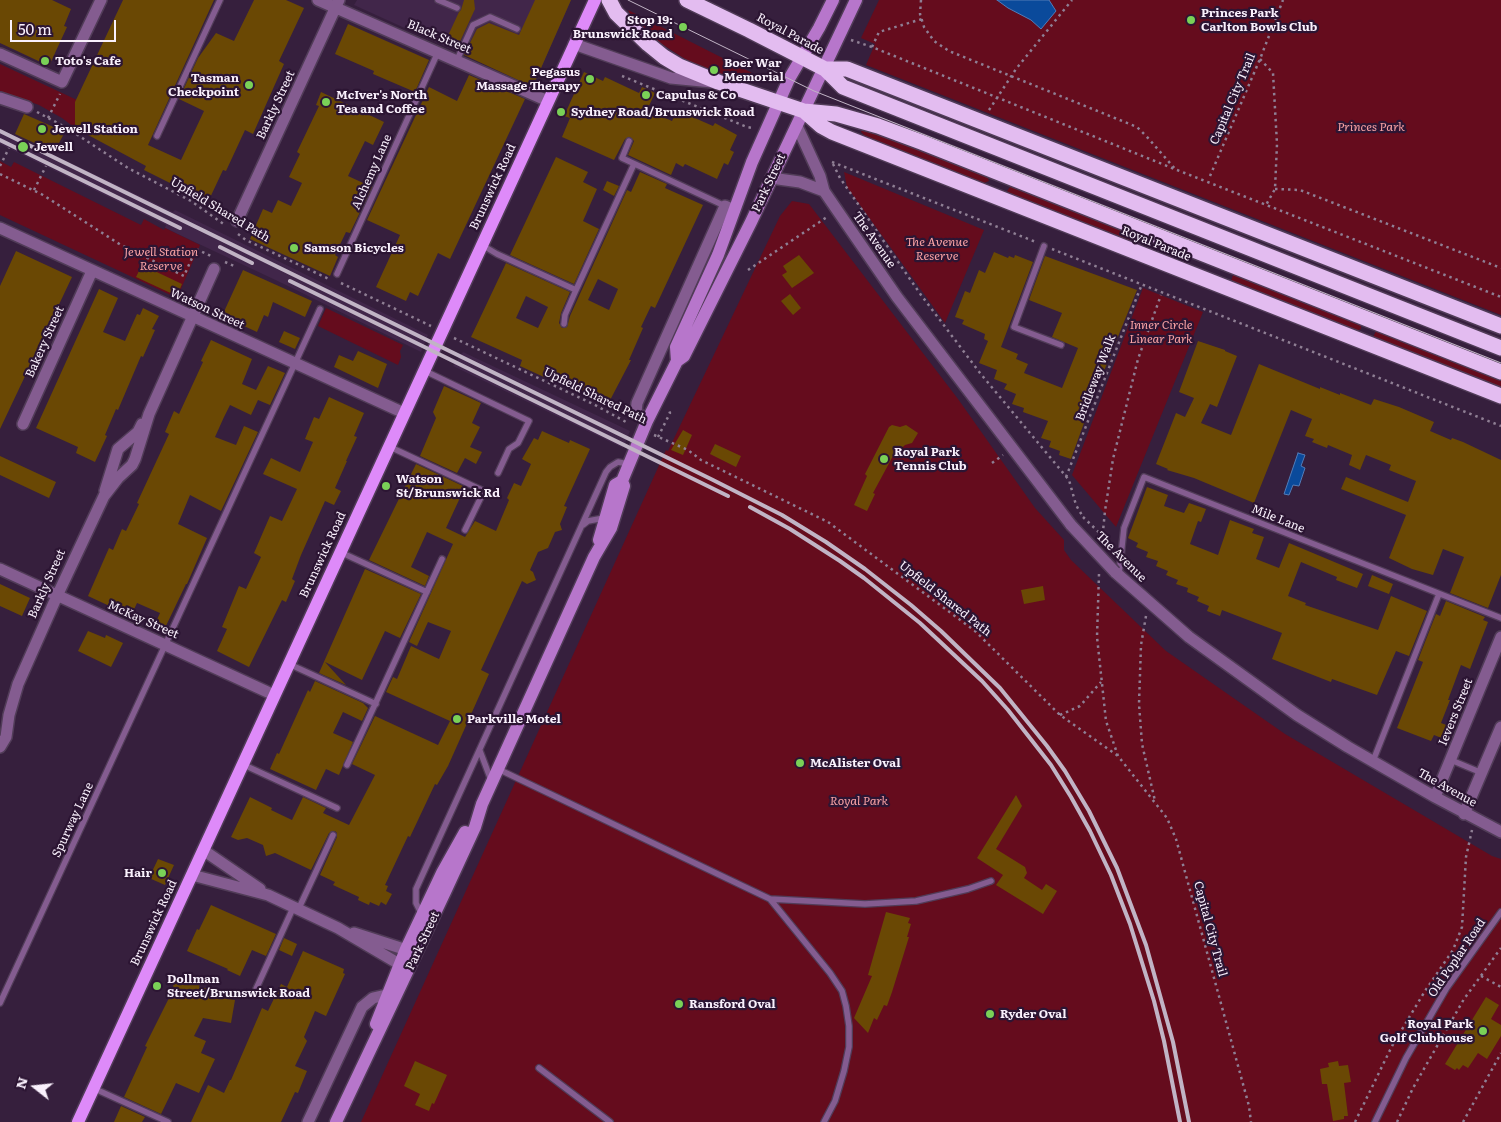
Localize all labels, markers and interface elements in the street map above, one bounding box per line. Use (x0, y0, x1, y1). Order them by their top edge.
place label: Princes Park Carlton Bowls Club (1201, 6, 1317, 34)
scale bar (12, 10, 119, 42)
street label: Royal Parade (754, 10, 826, 58)
place label: Stop 19: Brunswick Road (573, 13, 673, 41)
marker: Princes Park Carlton Bowls Club (1185, 14, 1197, 26)
text: 50 m (18, 17, 52, 40)
street label: Black Street (405, 17, 473, 57)
marker: Stop 19: Brunswick Road (677, 21, 689, 33)
street label: Capital City Trail (1207, 51, 1259, 147)
place label: Toto's Cafe (55, 54, 121, 68)
marker: Toto's Cafe (39, 55, 51, 67)
place label: Boer War Memorial (724, 56, 784, 84)
marker: Boer War Memorial (708, 64, 720, 76)
place label: Pegasus Massage Therapy (476, 65, 580, 93)
street label: Barkly Street (254, 68, 298, 142)
place label: Tasman Checkpoint (168, 71, 239, 99)
marker: Pegasus Massage Therapy (584, 73, 596, 85)
marker: Tasman Checkpoint (243, 79, 255, 91)
place label: McIver's North Tea and Coffee (336, 88, 427, 116)
place label: Capulus & Co (656, 88, 736, 102)
marker: Capulus & Co (640, 89, 652, 101)
marker: McIver's North Tea and Coffee (320, 96, 332, 108)
place label: Sydney Road/Brunswick Road (571, 105, 755, 119)
marker: Sydney Road/Brunswick Road (555, 106, 567, 118)
park label: Princes Park (1337, 120, 1405, 134)
place label: Jewell Station (52, 122, 138, 136)
marker: Jewell Station (36, 123, 48, 135)
street label: Alchemy Lane (349, 132, 395, 212)
marker: Jewell (16, 140, 30, 154)
place label: Jewell (34, 140, 73, 154)
street label: Brunswick Road (467, 142, 519, 232)
street label: Park Street (749, 151, 789, 215)
street label: Upfield Shared Path (168, 175, 272, 245)
street label: The Avenue (849, 209, 899, 271)
street label: Royal Parade (1119, 223, 1193, 265)
park label: The Avenue Reserve (906, 235, 968, 263)
place label: Samson Bicycles (304, 241, 404, 255)
marker: Samson Bicycles (288, 242, 300, 254)
park label: Jewell Station Reserve (124, 245, 198, 273)
street label: Watson Street (167, 285, 247, 333)
street label: Bakery Street (23, 304, 67, 380)
park label: Inner Circle Linear Park (1129, 318, 1193, 346)
street label: Bridleway Walk (1073, 333, 1119, 423)
street label: Upfield Shared Path (541, 365, 649, 427)
place label: Royal Park Tennis Club (894, 445, 967, 473)
marker: Royal Park Tennis Club (878, 453, 890, 465)
place label: Watson St/Brunswick Rd (396, 472, 500, 500)
marker: Watson St/Brunswick Rd (380, 480, 392, 492)
street label: Mile Lane (1249, 502, 1307, 536)
street label: Brunswick Road (297, 510, 349, 600)
street label: The Avenue (1093, 529, 1149, 585)
street label: Barkly Street (25, 547, 69, 621)
street label: Upfield Shared Path (896, 558, 994, 640)
street label: McKay Street (105, 598, 181, 642)
street label: Ievers Street (1436, 676, 1476, 748)
place label: Parkville Motel (467, 712, 561, 726)
marker: Parkville Motel (451, 713, 463, 725)
place label: McAlister Oval (810, 756, 901, 770)
marker: McAlister Oval (794, 757, 806, 769)
street label: The Avenue (1415, 766, 1479, 810)
street label: Spurway Lane (49, 780, 97, 860)
park label: Royal Park (830, 794, 888, 808)
place label: Hair (124, 866, 152, 880)
marker: Hair (156, 867, 168, 879)
street label: Brunswick Road (128, 878, 180, 968)
street label: Capital City Trail (1190, 880, 1230, 978)
street label: Park Street (403, 909, 443, 973)
street label: Old Poplar Road (1425, 916, 1489, 1000)
place label: Dollman Street/Brunswick Road (167, 972, 310, 1000)
marker: Dollman Street/Brunswick Road (151, 980, 163, 992)
place label: Ransford Oval (689, 997, 776, 1011)
marker: Ransford Oval (673, 998, 685, 1010)
place label: Ryder Oval (1000, 1007, 1066, 1021)
marker: Ryder Oval (984, 1008, 996, 1020)
place label: Royal Park Golf Clubhouse (1380, 1017, 1473, 1045)
marker: Royal Park Golf Clubhouse (1477, 1025, 1489, 1037)
north arrow (10, 1062, 60, 1112)
text: N (9, 1074, 32, 1091)

